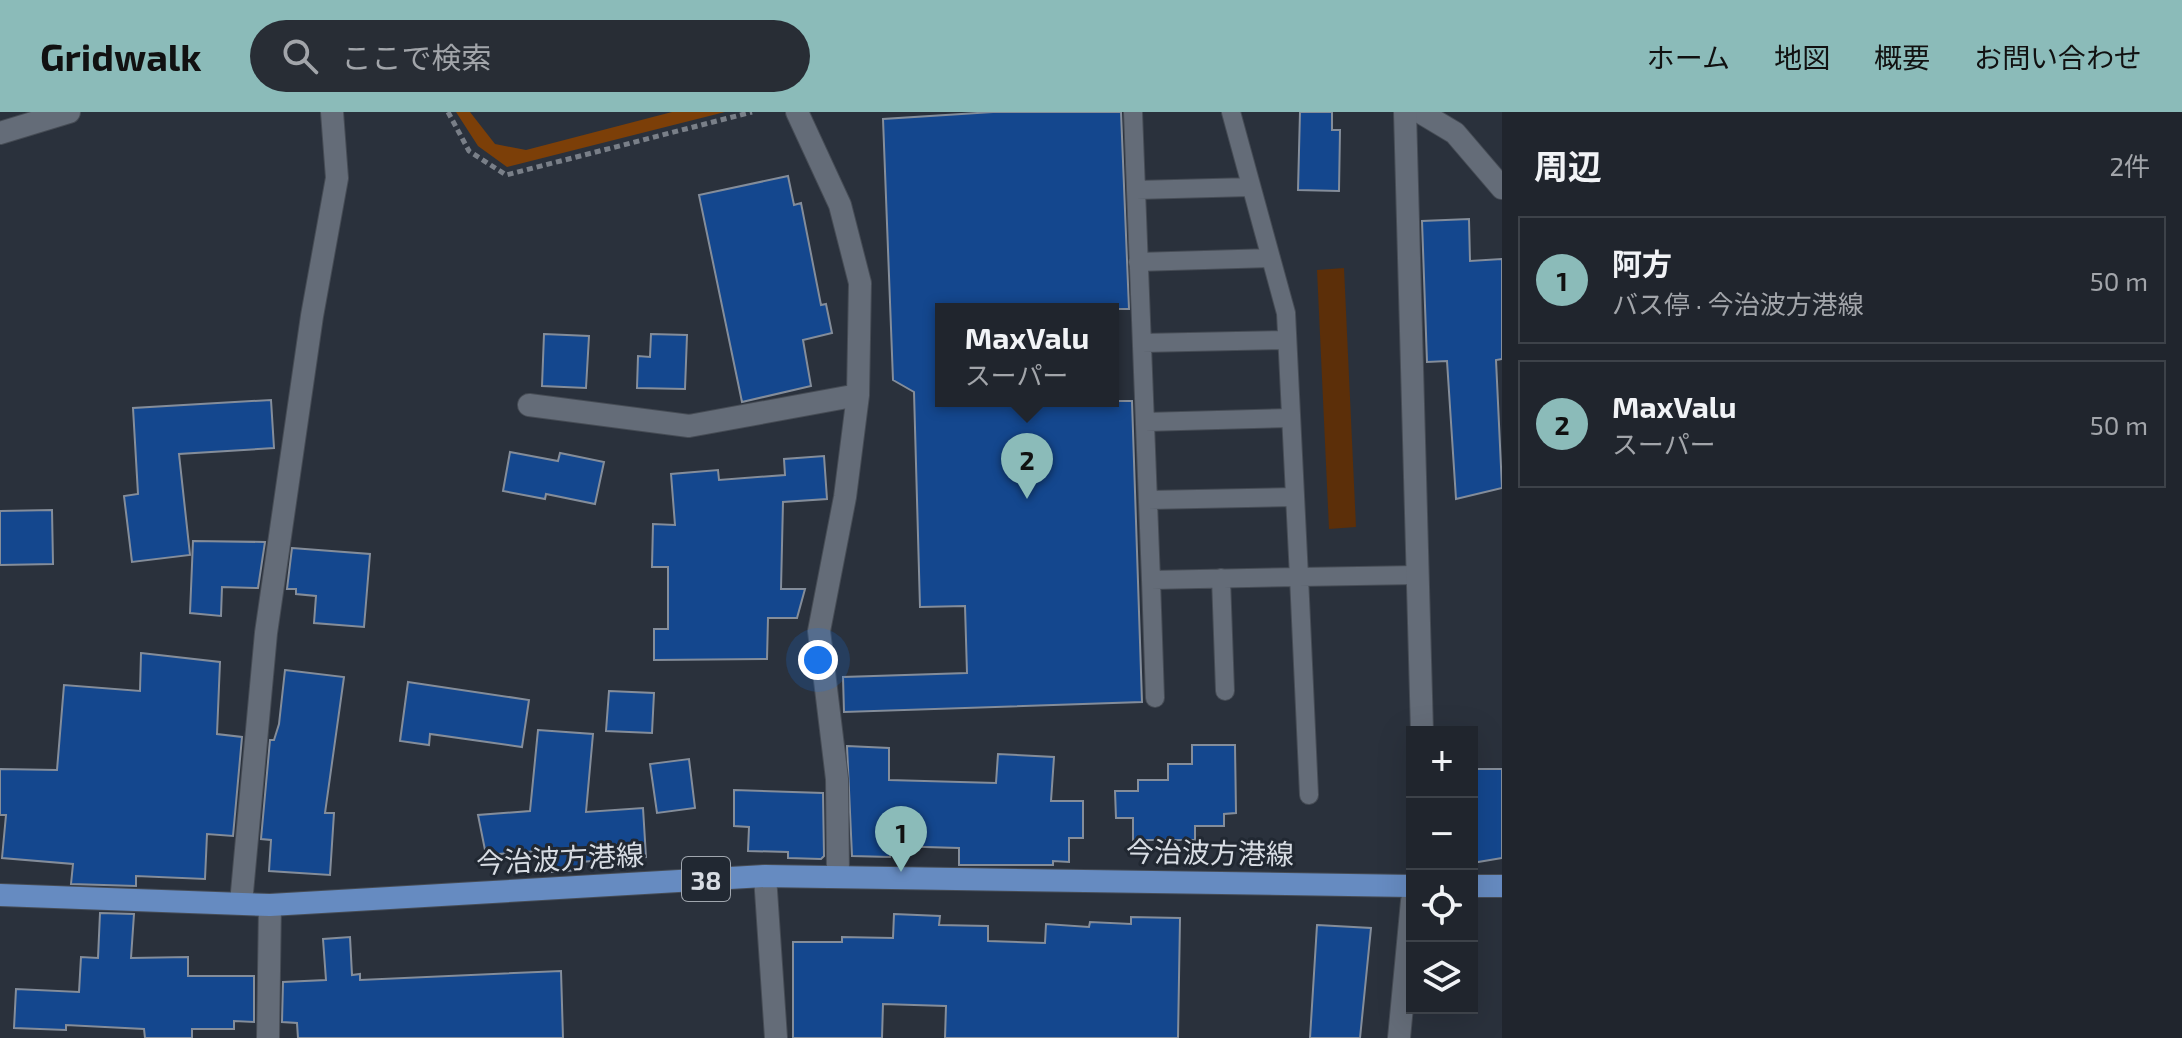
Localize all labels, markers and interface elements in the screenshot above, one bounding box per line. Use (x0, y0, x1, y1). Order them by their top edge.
search box (250, 20, 810, 92)
text: Gridwalk (40, 33, 202, 79)
icon: search (278, 34, 322, 78)
text: ここで検索 (342, 39, 492, 75)
text: ホーム (1647, 40, 1730, 74)
text: 地図 (1774, 40, 1830, 74)
text: 概要 (1874, 40, 1930, 74)
text: お問い合わせ (1974, 40, 2142, 74)
text: 周辺 (1534, 145, 1602, 186)
text: 2件 (2109, 150, 2150, 181)
text: 阿方 (1612, 245, 1672, 281)
text: 1 (1556, 265, 1568, 296)
text: 50 m (2090, 265, 2148, 296)
text: バス停 · 今治波方港線 (1612, 288, 1864, 319)
popup (935, 303, 1119, 407)
text: MaxValu (965, 319, 1089, 355)
text: スーパー (965, 359, 1069, 390)
text: MaxValu (1612, 388, 1737, 424)
text: 2 (1554, 409, 1570, 440)
text: 50 m (2090, 409, 2148, 440)
text: スーパー (1612, 428, 1716, 459)
pin: 2 (1001, 433, 1053, 499)
your location (798, 640, 838, 680)
map controls (1406, 726, 1478, 1014)
button: + (1406, 726, 1478, 798)
button: − (1406, 798, 1478, 870)
pin: 1 (875, 806, 927, 872)
street label: 今治波方港線 (1126, 834, 1294, 870)
street label: 今治波方港線 (475, 837, 645, 879)
road number: 38 (682, 857, 730, 901)
button: locate (1406, 870, 1478, 942)
button: layers (1406, 942, 1478, 1014)

